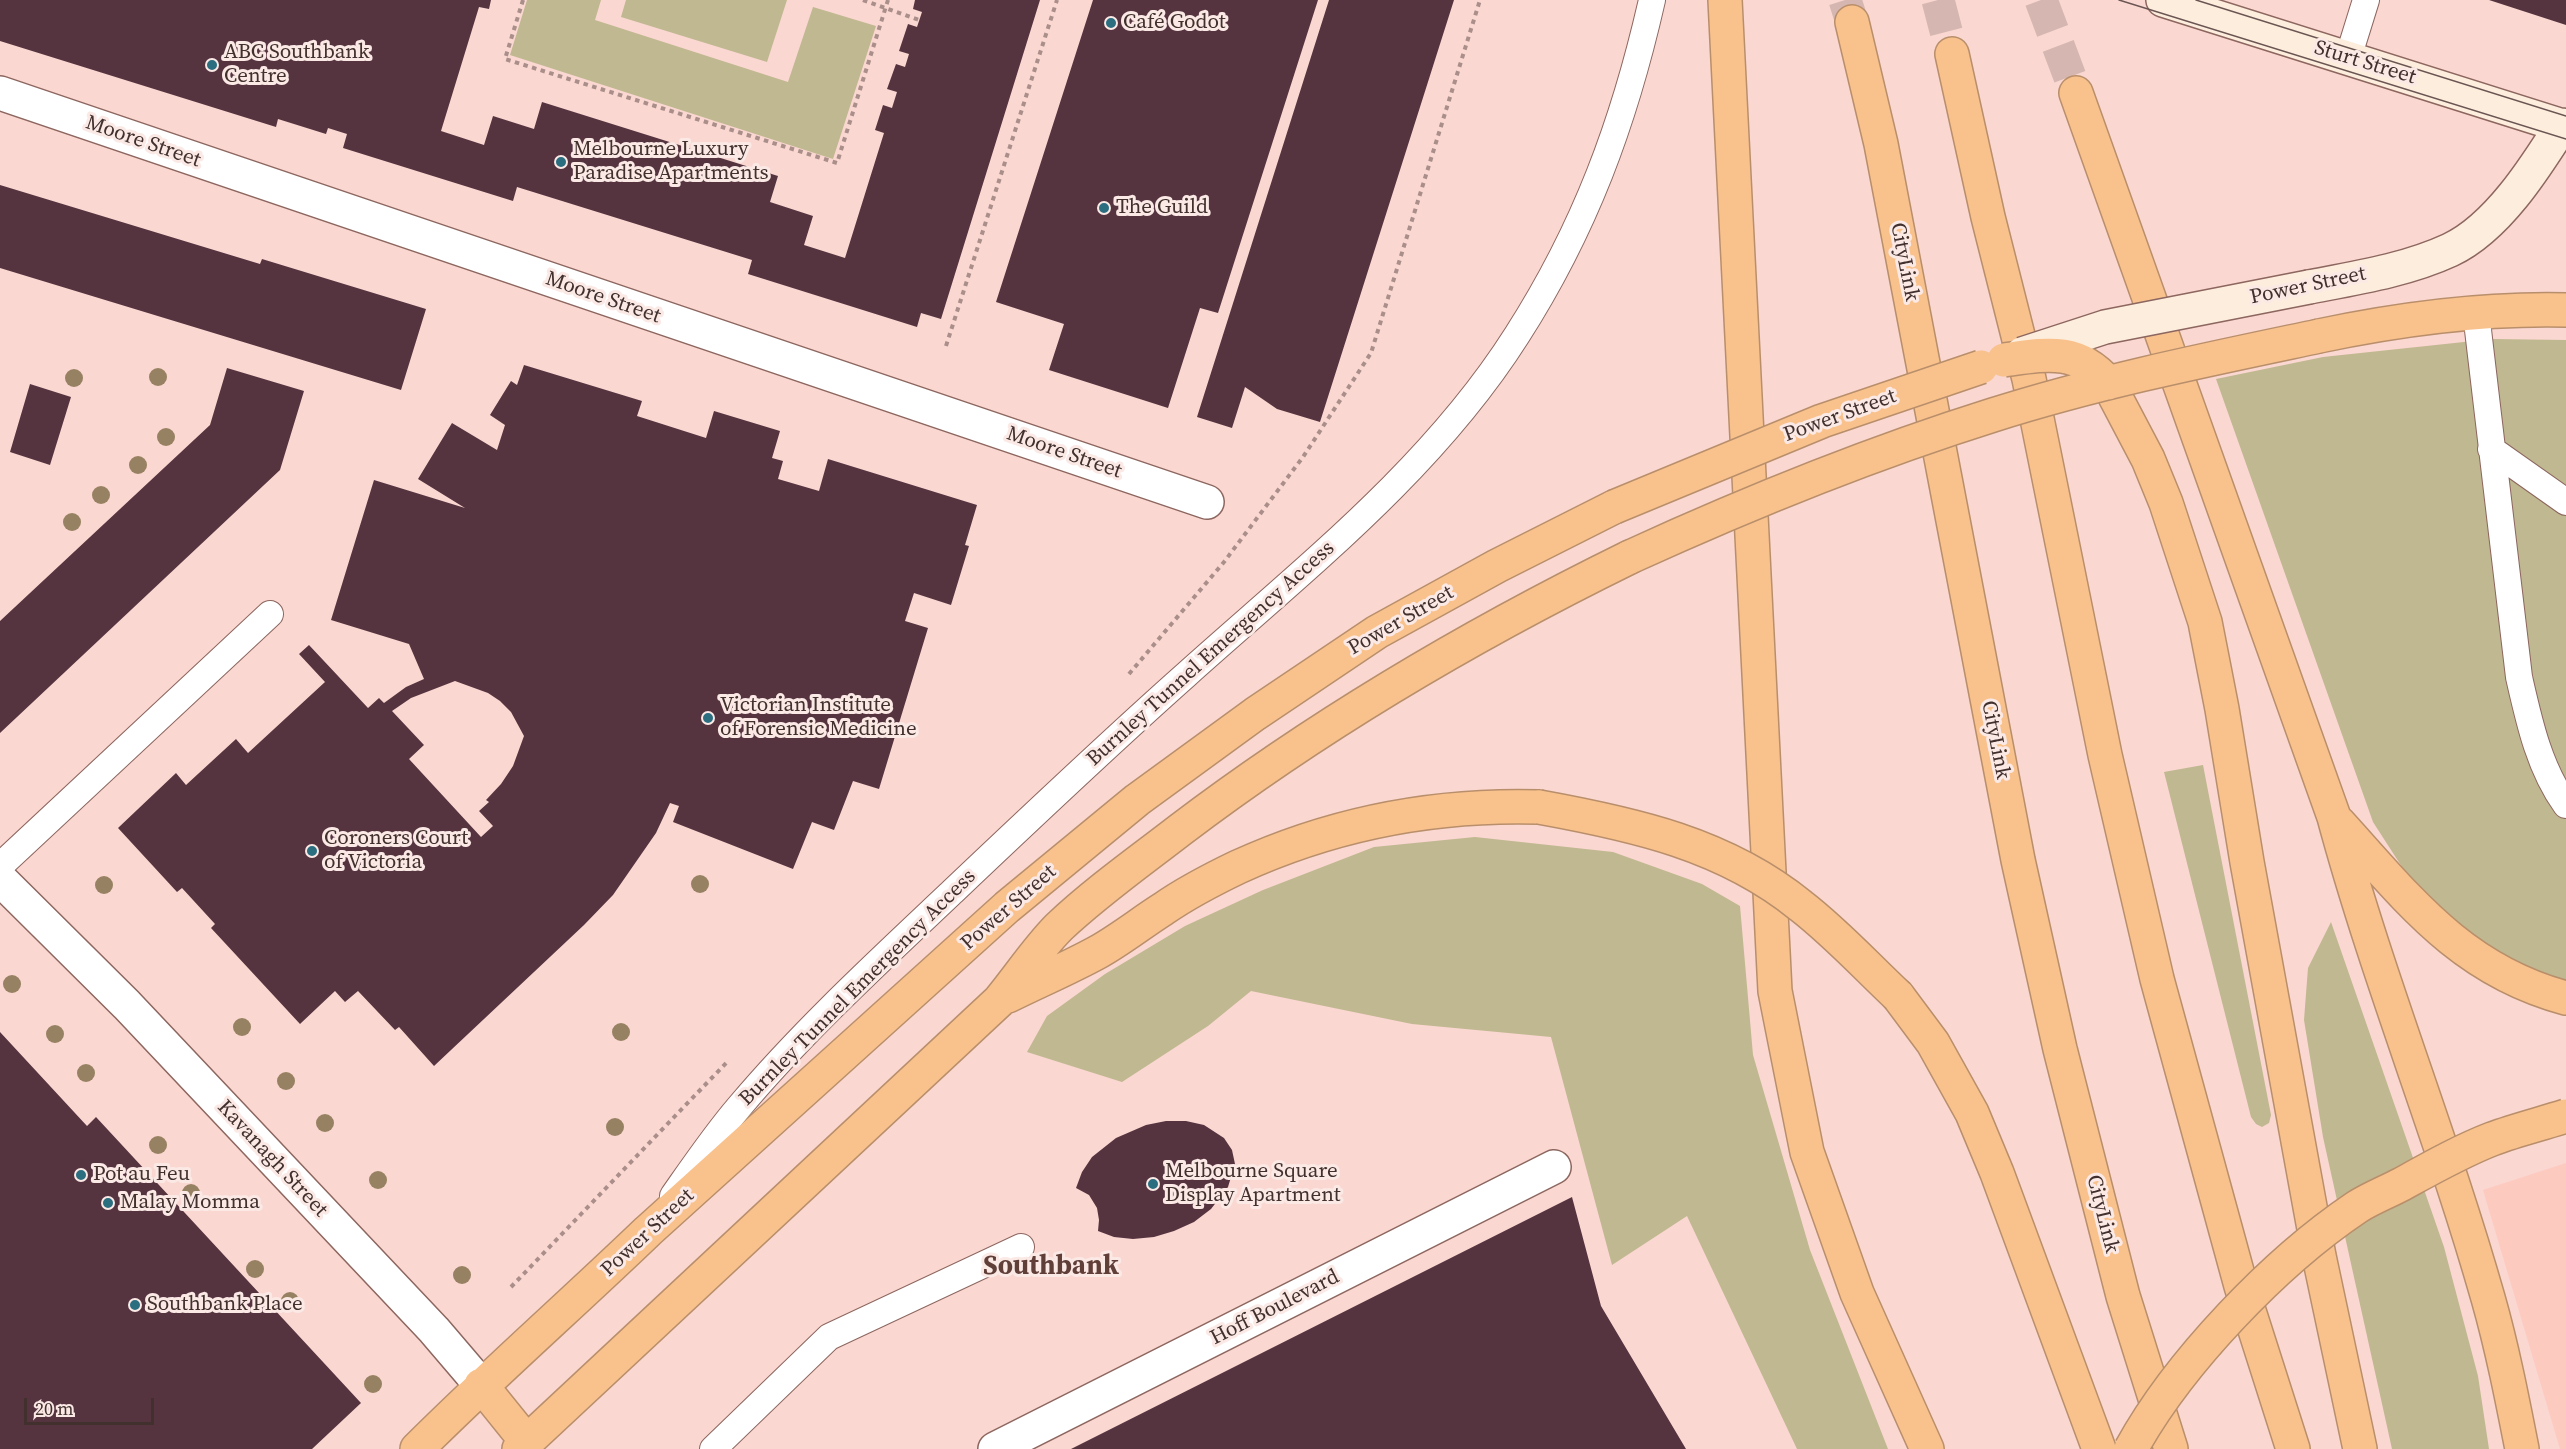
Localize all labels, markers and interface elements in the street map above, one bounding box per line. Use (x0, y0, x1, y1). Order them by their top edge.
place label: Café Godot (1123, 10, 1226, 36)
marker: Café Godot (1104, 16, 1118, 30)
street label: Sturt Street (2311, 36, 2419, 90)
place label: ABC Southbank Centre (224, 40, 370, 90)
marker: ABC Southbank Centre (205, 58, 219, 72)
street label: Moore Street (82, 111, 204, 173)
place label: Melbourne Luxury Paradise Apartments (573, 137, 769, 187)
marker: Melbourne Luxury Paradise Apartments (554, 155, 568, 169)
place label: The Guild (1116, 195, 1208, 221)
marker: The Guild (1097, 201, 1111, 215)
street label: CityLink (1884, 221, 1924, 303)
street label: Power Street (2248, 261, 2368, 311)
street label: Moore Street (542, 267, 664, 329)
street label: Power Street (1780, 384, 1900, 448)
street label: Moore Street (1003, 422, 1125, 484)
street label: Burnley Tunnel Emergency Access (1082, 536, 1340, 772)
street label: Power Street (1344, 581, 1458, 661)
place label: Victorian Institute of Forensic Medicine (720, 693, 917, 743)
street label: CityLink (1975, 699, 2015, 781)
marker: Victorian Institute of Forensic Medicine (701, 711, 715, 725)
place label: Coroners Court of Victoria (324, 826, 468, 876)
marker: Coroners Court of Victoria (305, 844, 319, 858)
street label: Power Street (956, 860, 1062, 956)
street label: Burnley Tunnel Emergency Access (734, 864, 982, 1112)
street label: Kavanagh Street (211, 1095, 333, 1223)
place label: Melbourne Square Display Apartment (1165, 1159, 1341, 1209)
place label: Pot au Feu (93, 1162, 190, 1188)
marker: Pot au Feu (74, 1168, 88, 1182)
street label: CityLink (2080, 1172, 2124, 1256)
marker: Melbourne Square Display Apartment (1146, 1177, 1160, 1191)
street label: Power Street (596, 1184, 700, 1282)
place label: Malay Momma (120, 1190, 260, 1216)
marker: Malay Momma (101, 1196, 115, 1210)
district label: Southbank (983, 1251, 1119, 1283)
street label: Hoff Boulevard (1206, 1265, 1344, 1351)
place label: Southbank Place (147, 1292, 303, 1318)
marker: Southbank Place (128, 1298, 142, 1312)
scale bar (27, 1386, 158, 1424)
text: 20 m (35, 1396, 73, 1421)

